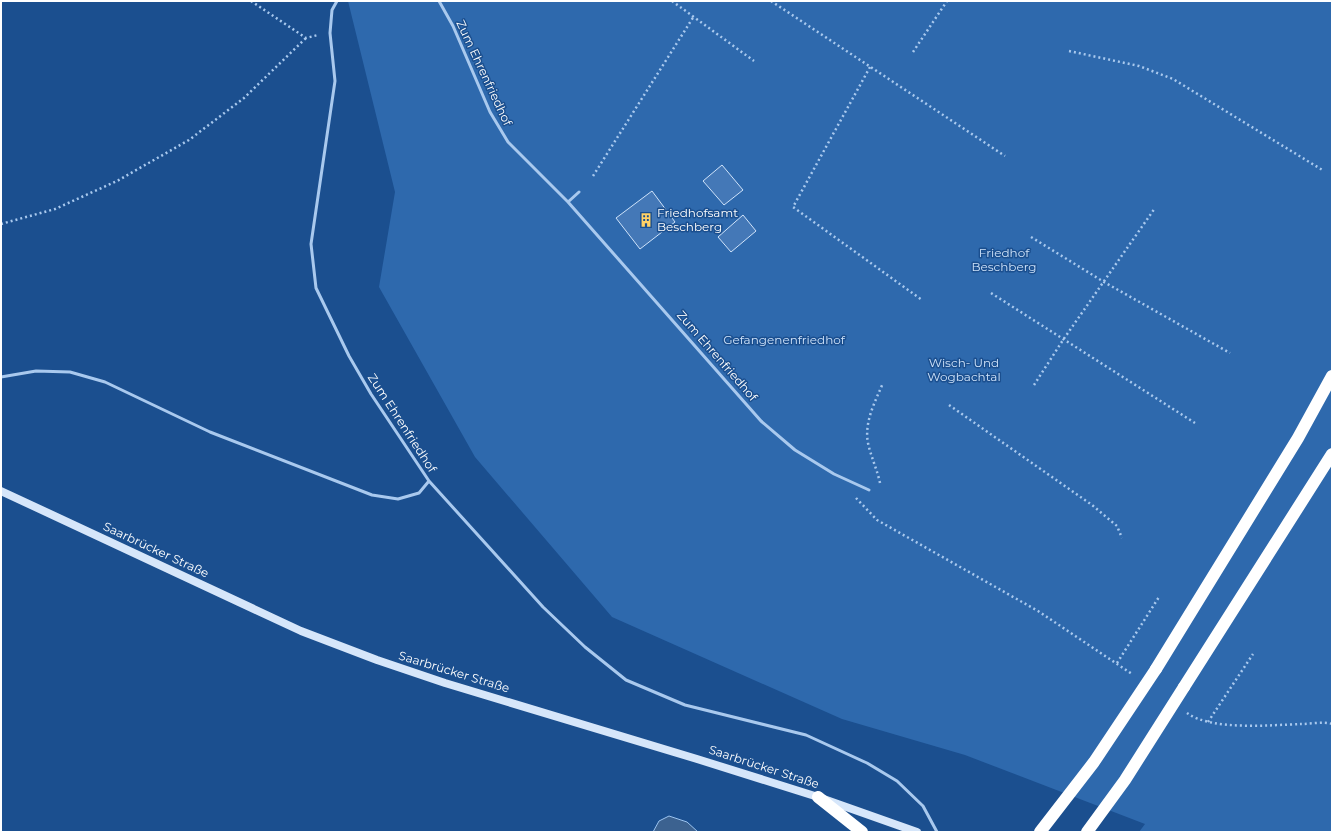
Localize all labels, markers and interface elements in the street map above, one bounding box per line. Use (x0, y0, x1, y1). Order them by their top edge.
street label: Zum Ehrenfriedhof (453, 18, 516, 129)
place label: Friedhofsamt Beschberg (657, 205, 738, 234)
building icon: Friedhofsamt Beschberg (638, 212, 654, 228)
park label: Friedhof Beschberg (971, 245, 1037, 274)
street label: Zum Ehrenfriedhof (674, 307, 761, 405)
park label: Gefangenenfriedhof (723, 332, 846, 347)
park label: Wisch- Und Wogbachtal (927, 355, 1001, 384)
street label: Zum Ehrenfriedhof (365, 370, 441, 476)
street label: Saarbrücker Straße (101, 518, 211, 581)
street label: Saarbrücker Straße (397, 648, 511, 696)
street label: Saarbrücker Straße (707, 742, 821, 791)

